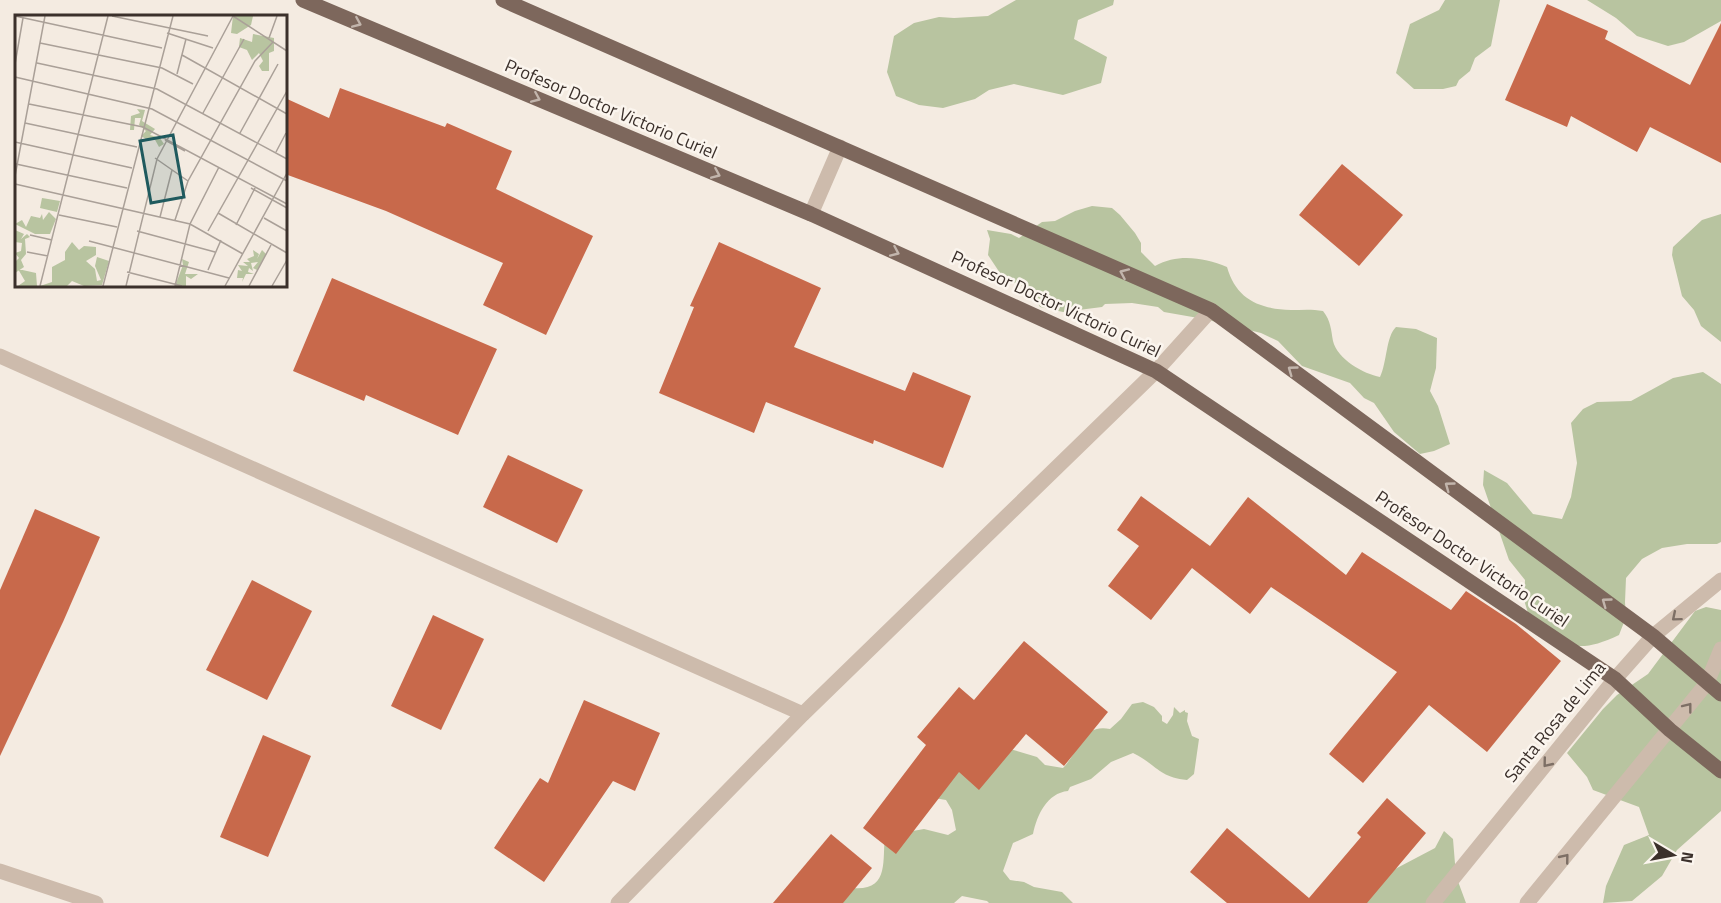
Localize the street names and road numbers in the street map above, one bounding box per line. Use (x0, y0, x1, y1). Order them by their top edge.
street label: Profesor Doctor Victorio Curiel (501, 51, 722, 166)
street label: Profesor Doctor Victorio Curiel (947, 243, 1165, 364)
street label: Profesor Doctor Victorio Curiel (1370, 484, 1575, 634)
street label: Santa Rosa de Lima (1497, 655, 1612, 788)

